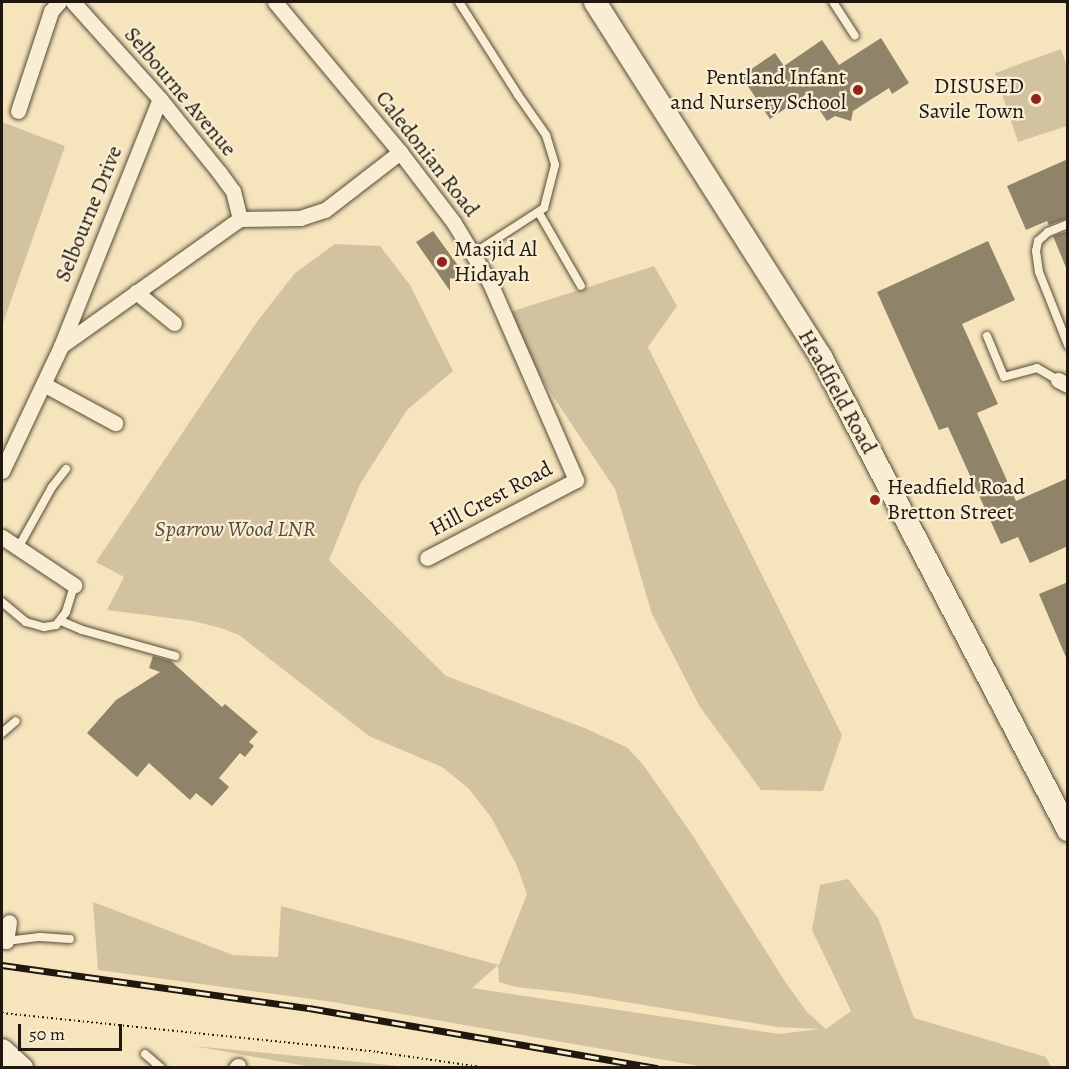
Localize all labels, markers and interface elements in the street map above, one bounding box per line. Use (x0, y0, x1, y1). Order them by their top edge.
street label: Selbourne Avenue (118, 22, 242, 162)
place label: Pentland Infant and Nursery School (670, 64, 846, 116)
place label: DISUSED Savile Town (919, 73, 1024, 124)
marker: Pentland Infant and Nursery School (851, 83, 865, 97)
street label: Caledonian Road (370, 86, 484, 222)
marker: DISUSED Savile Town (1029, 92, 1043, 106)
street label: Selbourne Drive (50, 142, 128, 286)
place label: Masjid Al Hidayah (454, 236, 537, 288)
marker: Masjid Al Hidayah (435, 255, 449, 269)
street label: Headfield Road (792, 325, 882, 459)
street label: Hill Crest Road (425, 456, 557, 542)
place label: Headfield Road Bretton Street (887, 474, 1025, 526)
marker: Headfield Road Bretton Street (868, 493, 882, 507)
park label: Sparrow Wood LNR (155, 517, 315, 543)
scale bar (21, 1012, 124, 1050)
text: 50 m (29, 1022, 65, 1046)

